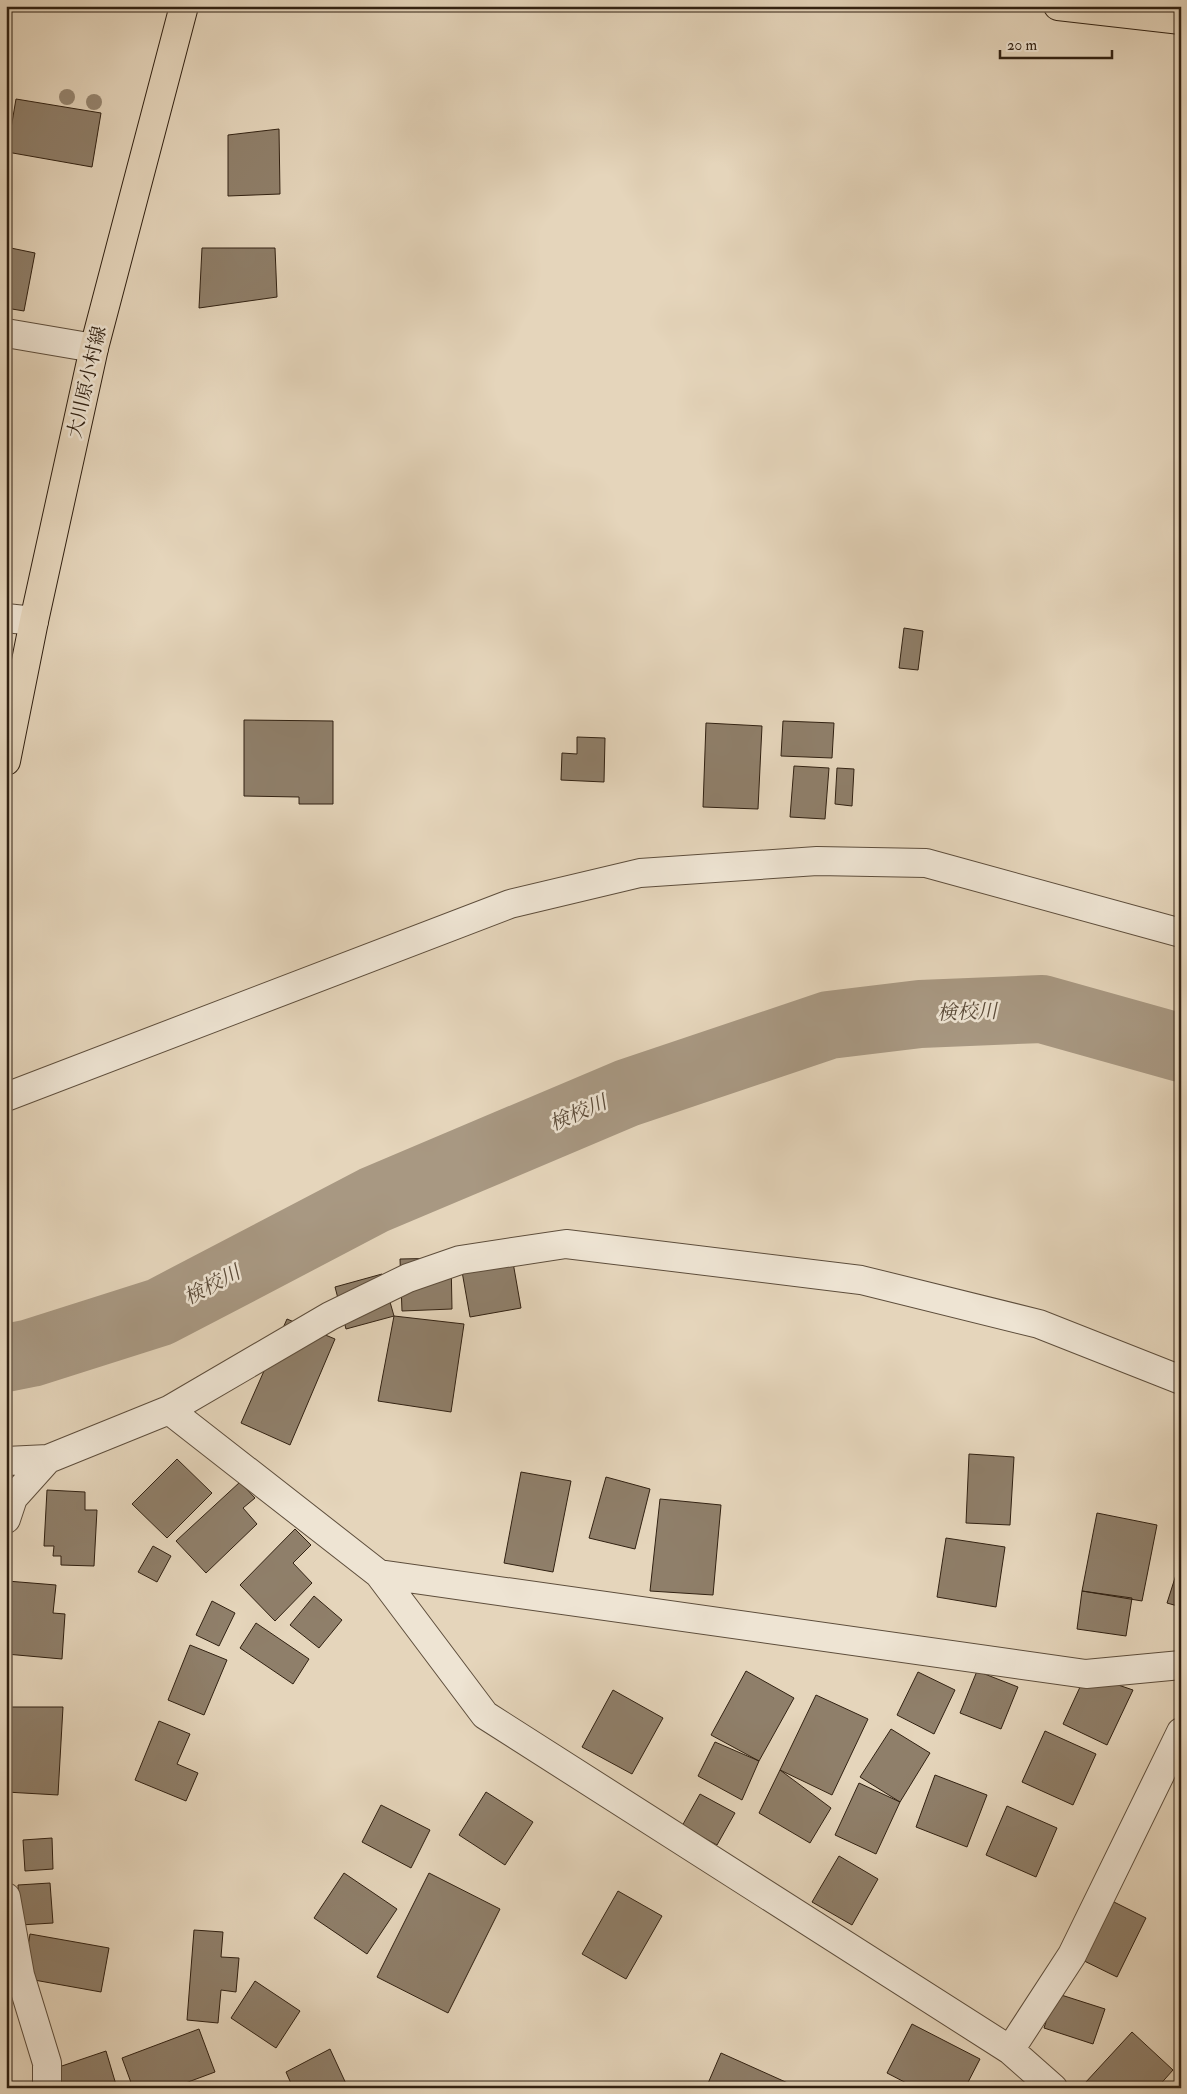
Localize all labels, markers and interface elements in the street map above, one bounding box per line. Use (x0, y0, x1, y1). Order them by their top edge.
scale bar (1000, 28, 1112, 60)
text: 20 m (1007, 36, 1037, 55)
street label: 大川原小村線 (62, 324, 112, 440)
water label: 検校川 (937, 998, 999, 1026)
water label: 検校川 (546, 1089, 612, 1136)
water label: 検校川 (180, 1259, 246, 1310)

